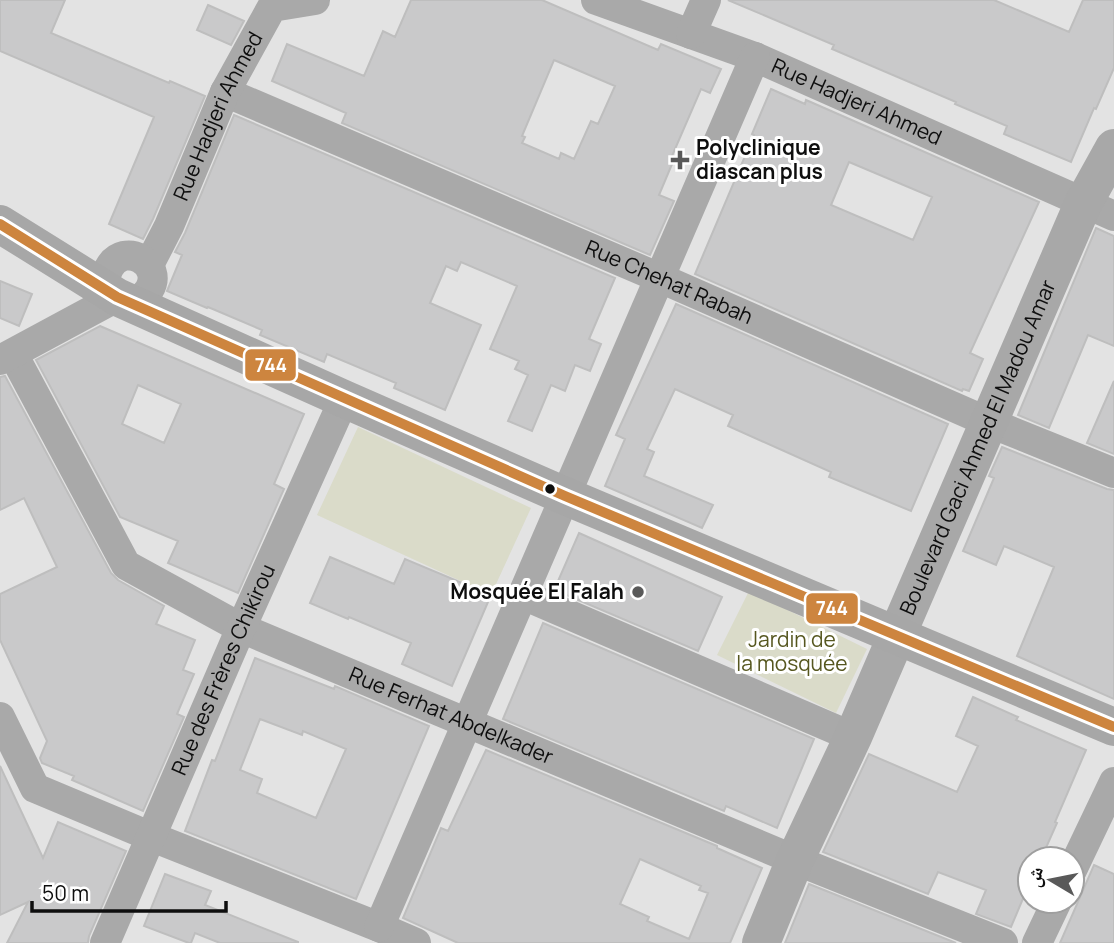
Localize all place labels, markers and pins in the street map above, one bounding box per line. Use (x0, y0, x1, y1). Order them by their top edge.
place label: Polyclinique diascan plus (696, 133, 823, 185)
marker: Polyclinique diascan plus (670, 150, 690, 170)
unlabelled marker (543, 482, 557, 496)
place label: Mosquée El Falah (450, 577, 624, 605)
marker: Mosquée El Falah (630, 584, 646, 600)

